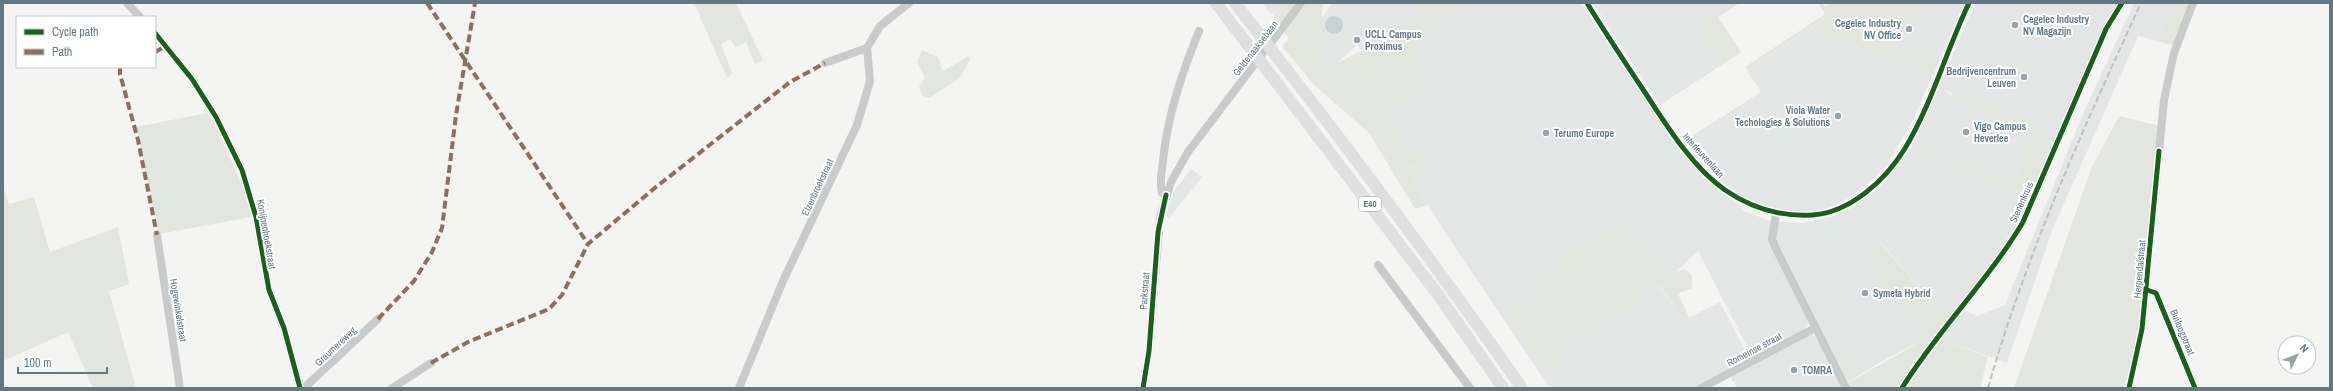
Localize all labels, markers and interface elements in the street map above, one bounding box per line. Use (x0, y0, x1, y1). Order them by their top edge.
place label: Cegelec Industry NV Magazijn (2023, 13, 2090, 38)
legend (16, 16, 156, 68)
place label: Cegelec Industry NV Office (1835, 17, 1901, 42)
street label: Geldenaaksebaan (1230, 18, 1281, 79)
marker: Cegelec Industry NV Magazijn (2010, 20, 2020, 30)
text: Cycle path (52, 24, 99, 40)
marker: Cegelec Industry NV Office (1904, 24, 1914, 34)
place label: UCLL Campus Proximus (1365, 28, 1422, 53)
marker: UCLL Campus Proximus (1352, 35, 1362, 45)
text: Path (52, 44, 72, 60)
place label: Bedrijvencentrum Leuven (1946, 65, 2016, 90)
marker: Bedrijvencentrum Leuven (2019, 72, 2029, 82)
place label: Viola Water Techologies & Solutions (1735, 104, 1831, 129)
marker: Viola Water Techologies & Solutions (1833, 111, 1843, 121)
place label: Vigo Campus Heverlee (1974, 120, 2027, 145)
place label: Terumo Europe (1554, 127, 1614, 140)
marker: Vigo Campus Heverlee (1961, 127, 1971, 137)
marker: Terumo Europe (1541, 128, 1551, 138)
street label: Interleuvenlaan (1680, 130, 1727, 181)
street label: Elzenbroekstraat (799, 156, 837, 218)
street label: Stenenkruis (2007, 180, 2036, 225)
road number: E40 (1359, 197, 1381, 211)
street label: Konijnenhoekstraat (254, 198, 279, 271)
street label: Herpendalstraat (2130, 239, 2149, 299)
street label: Parkstraat (1137, 271, 1152, 310)
street label: Hogewinkelstraat (167, 278, 190, 343)
place label: Symeta Hybrid (1873, 287, 1930, 300)
marker: Symeta Hybrid (1860, 288, 1870, 298)
street label: Builoogstraat (2167, 307, 2198, 358)
street label: Graumereweg (312, 324, 359, 369)
street label: Romeinse straat (1725, 329, 1784, 369)
north arrow (2277, 335, 2317, 375)
text: N (2297, 341, 2312, 355)
scale bar (18, 349, 107, 375)
text: 100 m (24, 355, 51, 371)
place label: TOMRA (1802, 364, 1832, 377)
marker: TOMRA (1789, 365, 1799, 375)

